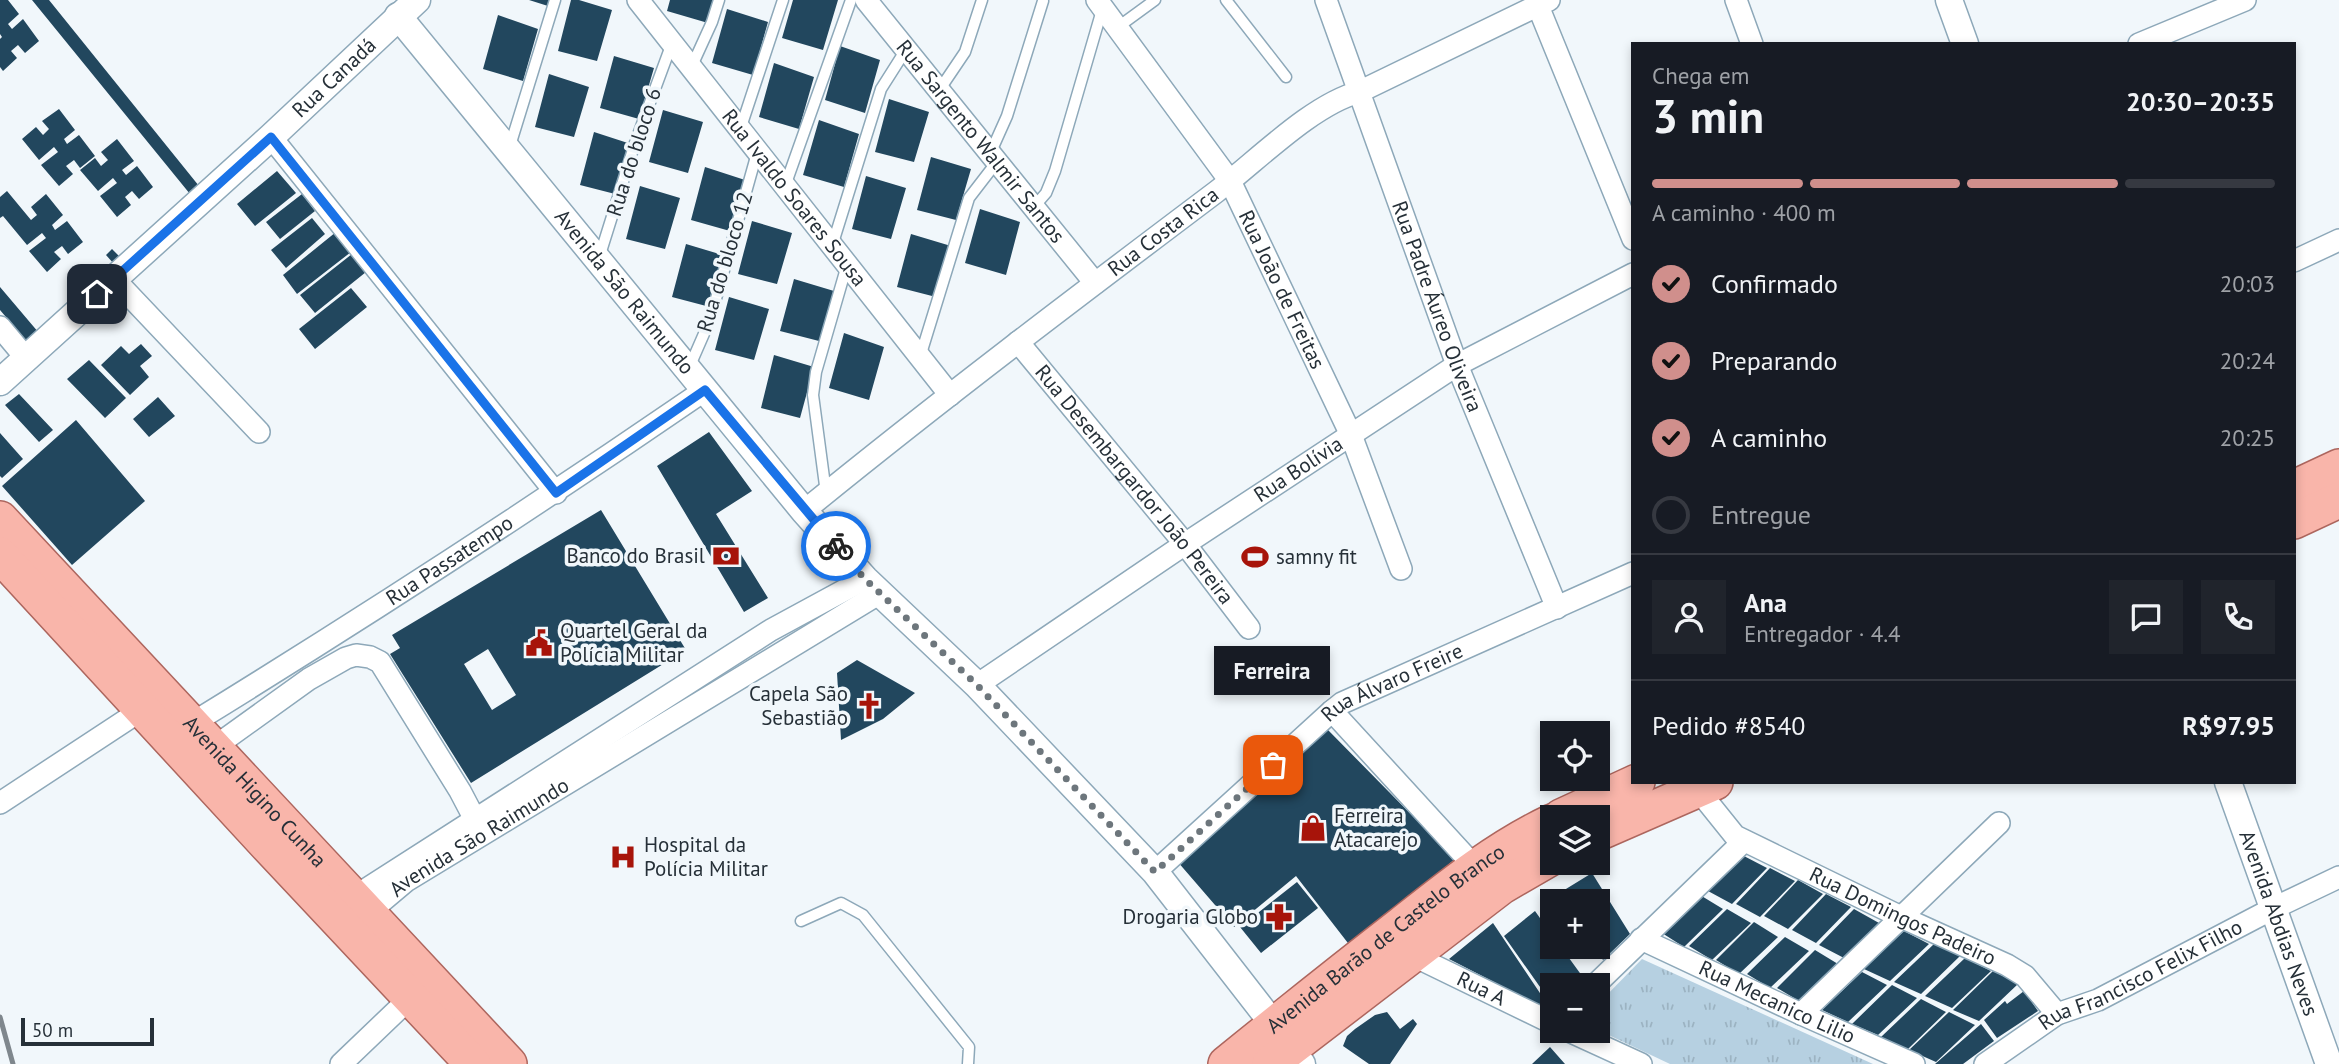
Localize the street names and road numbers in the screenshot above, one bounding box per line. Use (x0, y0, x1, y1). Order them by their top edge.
street label: Rua Canadá (286, 31, 382, 123)
street label: Rua Sargento Walmir Santos (891, 34, 1071, 248)
street label: Rua do bloco 6 (600, 84, 667, 220)
street label: Rua Ivaldo Soares Sousa (716, 103, 873, 292)
street label: Rua Costa Rica (1102, 181, 1224, 282)
street label: Rua do bloco 12 (690, 188, 759, 335)
street label: Rua Padre Áureo Oliveira (1386, 197, 1489, 416)
street label: Avenida São Raimundo (549, 204, 701, 380)
street label: Rua João de Freitas (1233, 206, 1332, 373)
street label: Rua Desembargardor João Pereira (1029, 359, 1240, 610)
street label: Rua Bolívia (1248, 430, 1348, 508)
street label: Rua Passatempo (381, 509, 518, 611)
street label: Rua Álvaro Freire (1315, 637, 1467, 728)
street label: Avenida Higino Cunha (177, 710, 332, 873)
street label: Avenida São Raimundo (383, 771, 574, 902)
street label: Avenida Abdias Neves (2233, 827, 2325, 1019)
street label: Avenida Barão de Castelo Branco (1261, 838, 1510, 1039)
street label: Rua Domingos Padeiro (1805, 860, 2001, 971)
street label: Rua Francisco Felix Filho (2033, 913, 2247, 1036)
street label: Rua Mecanico Lilio (1695, 954, 1860, 1049)
street label: Rua A (1453, 965, 1511, 1012)

